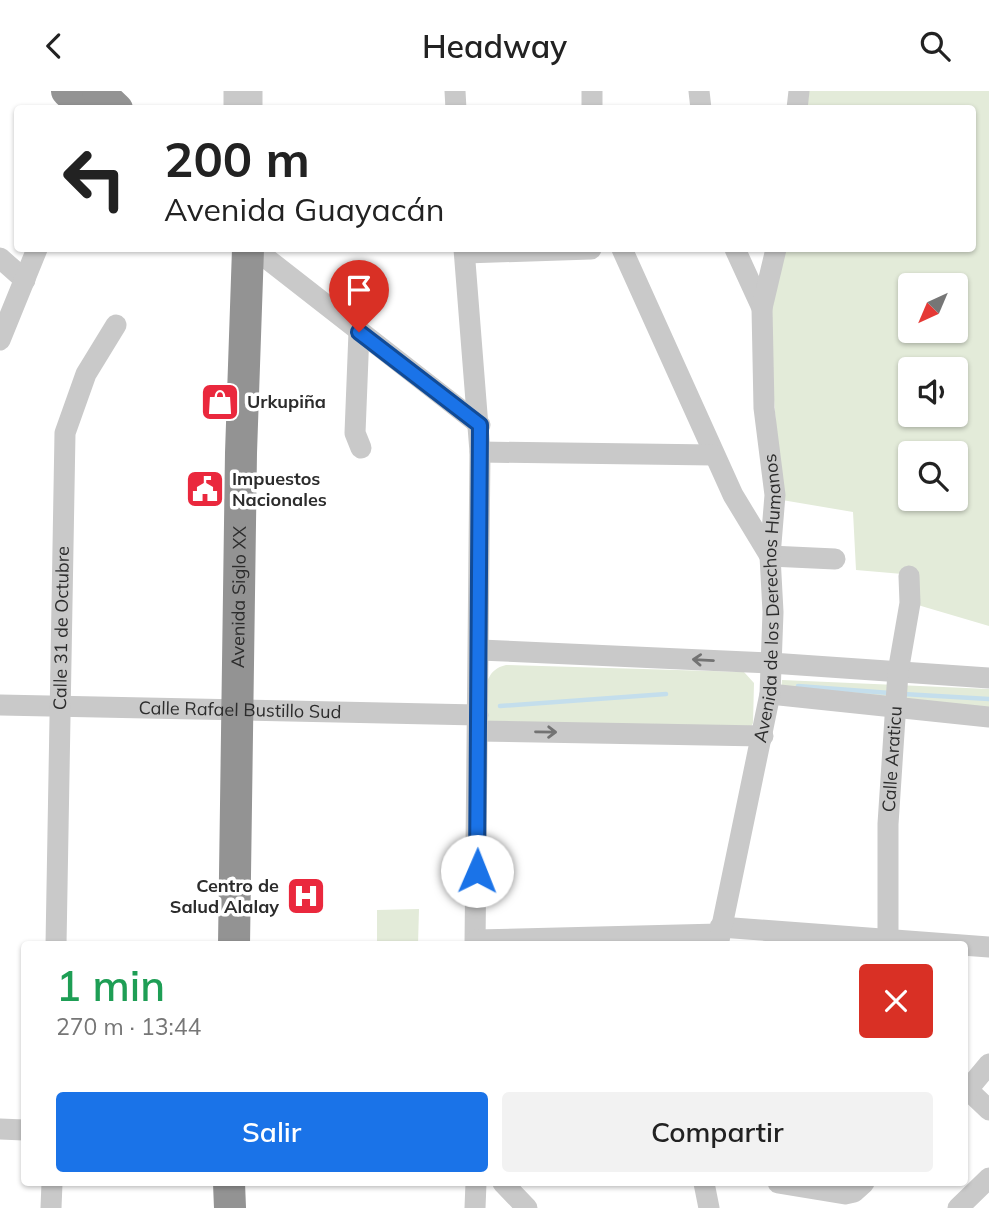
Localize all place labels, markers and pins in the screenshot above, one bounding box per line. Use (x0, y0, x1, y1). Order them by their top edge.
pin (329, 260, 389, 332)
shop icon: Urkupiña (199, 381, 241, 423)
place label: Urkupiña (247, 390, 326, 413)
place label: Impuestos Nacionales (232, 467, 327, 511)
public building icon: Impuestos Nacionales (184, 468, 226, 510)
place label: Centro de Salud Alalay (170, 874, 279, 918)
hospital icon: Centro de Salud Alalay (285, 875, 327, 917)

